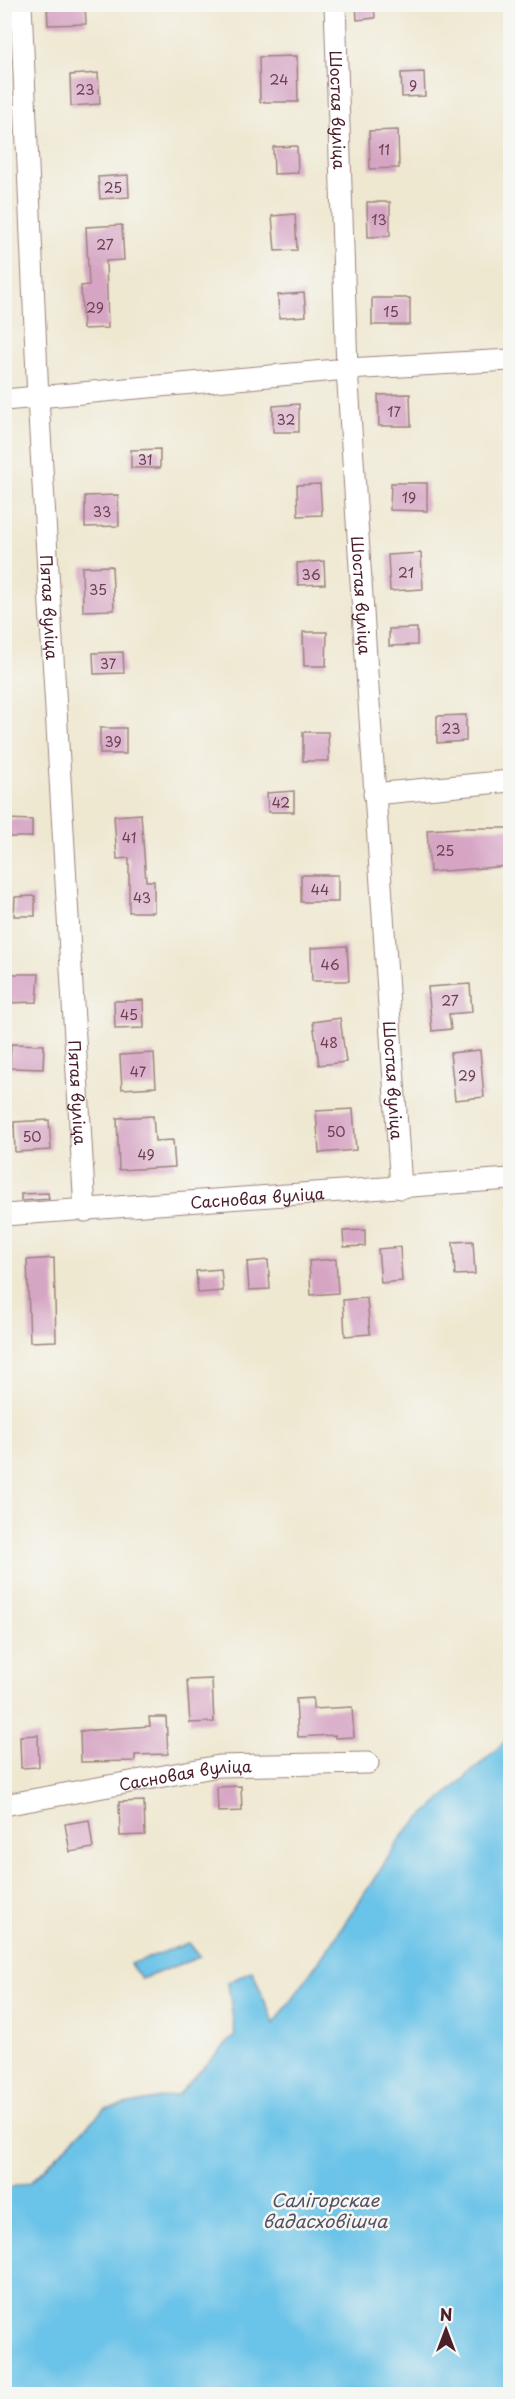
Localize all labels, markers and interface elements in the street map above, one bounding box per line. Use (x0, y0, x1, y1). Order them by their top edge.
street label: Шостая вуліца (325, 50, 352, 170)
house number: 24 (270, 69, 288, 90)
house number: 9 (409, 75, 417, 96)
house number: 23 (76, 79, 94, 100)
house number: 11 (378, 139, 390, 160)
house number: 25 (104, 177, 122, 198)
house number: 13 (371, 209, 387, 230)
house number: 27 (96, 234, 114, 255)
house number: 29 (86, 297, 104, 318)
house number: 15 (383, 301, 399, 322)
house number: 17 (387, 401, 401, 422)
house number: 32 (277, 409, 295, 430)
house number: 31 (138, 449, 152, 470)
house number: 19 (402, 487, 416, 508)
house number: 33 (93, 501, 111, 522)
street label: Шостая вуліца (346, 535, 378, 656)
street label: Пятая вуліца (35, 554, 65, 661)
house number: 21 (398, 562, 414, 583)
house number: 36 (301, 564, 321, 585)
house number: 35 (89, 579, 107, 600)
house number: 37 (100, 653, 117, 674)
house number: 23 (442, 718, 460, 739)
house number: 39 (104, 731, 122, 752)
house number: 42 (272, 792, 290, 813)
house number: 41 (122, 827, 136, 848)
house number: 25 (436, 840, 454, 861)
house number: 44 (311, 879, 329, 900)
house number: 43 (133, 887, 151, 908)
house number: 46 (320, 954, 340, 975)
house number: 27 (441, 990, 459, 1011)
house number: 45 (120, 1004, 138, 1025)
street label: Шостая вуліца (378, 1020, 410, 1140)
house number: 48 (320, 1032, 338, 1053)
street label: Пятая вуліца (63, 1039, 93, 1146)
house number: 47 (130, 1061, 147, 1082)
house number: 29 (458, 1065, 476, 1086)
house number: 50 (326, 1121, 346, 1142)
house number: 50 (22, 1126, 42, 1147)
house number: 49 (137, 1144, 155, 1165)
street label: Сасновая вуліца (189, 1180, 325, 1214)
street label: Сасновая вуліца (117, 1753, 252, 1796)
water label: Салігорскае вадасховішча (263, 2186, 388, 2234)
north arrow (416, 2300, 476, 2360)
text: N (440, 2302, 452, 2326)

